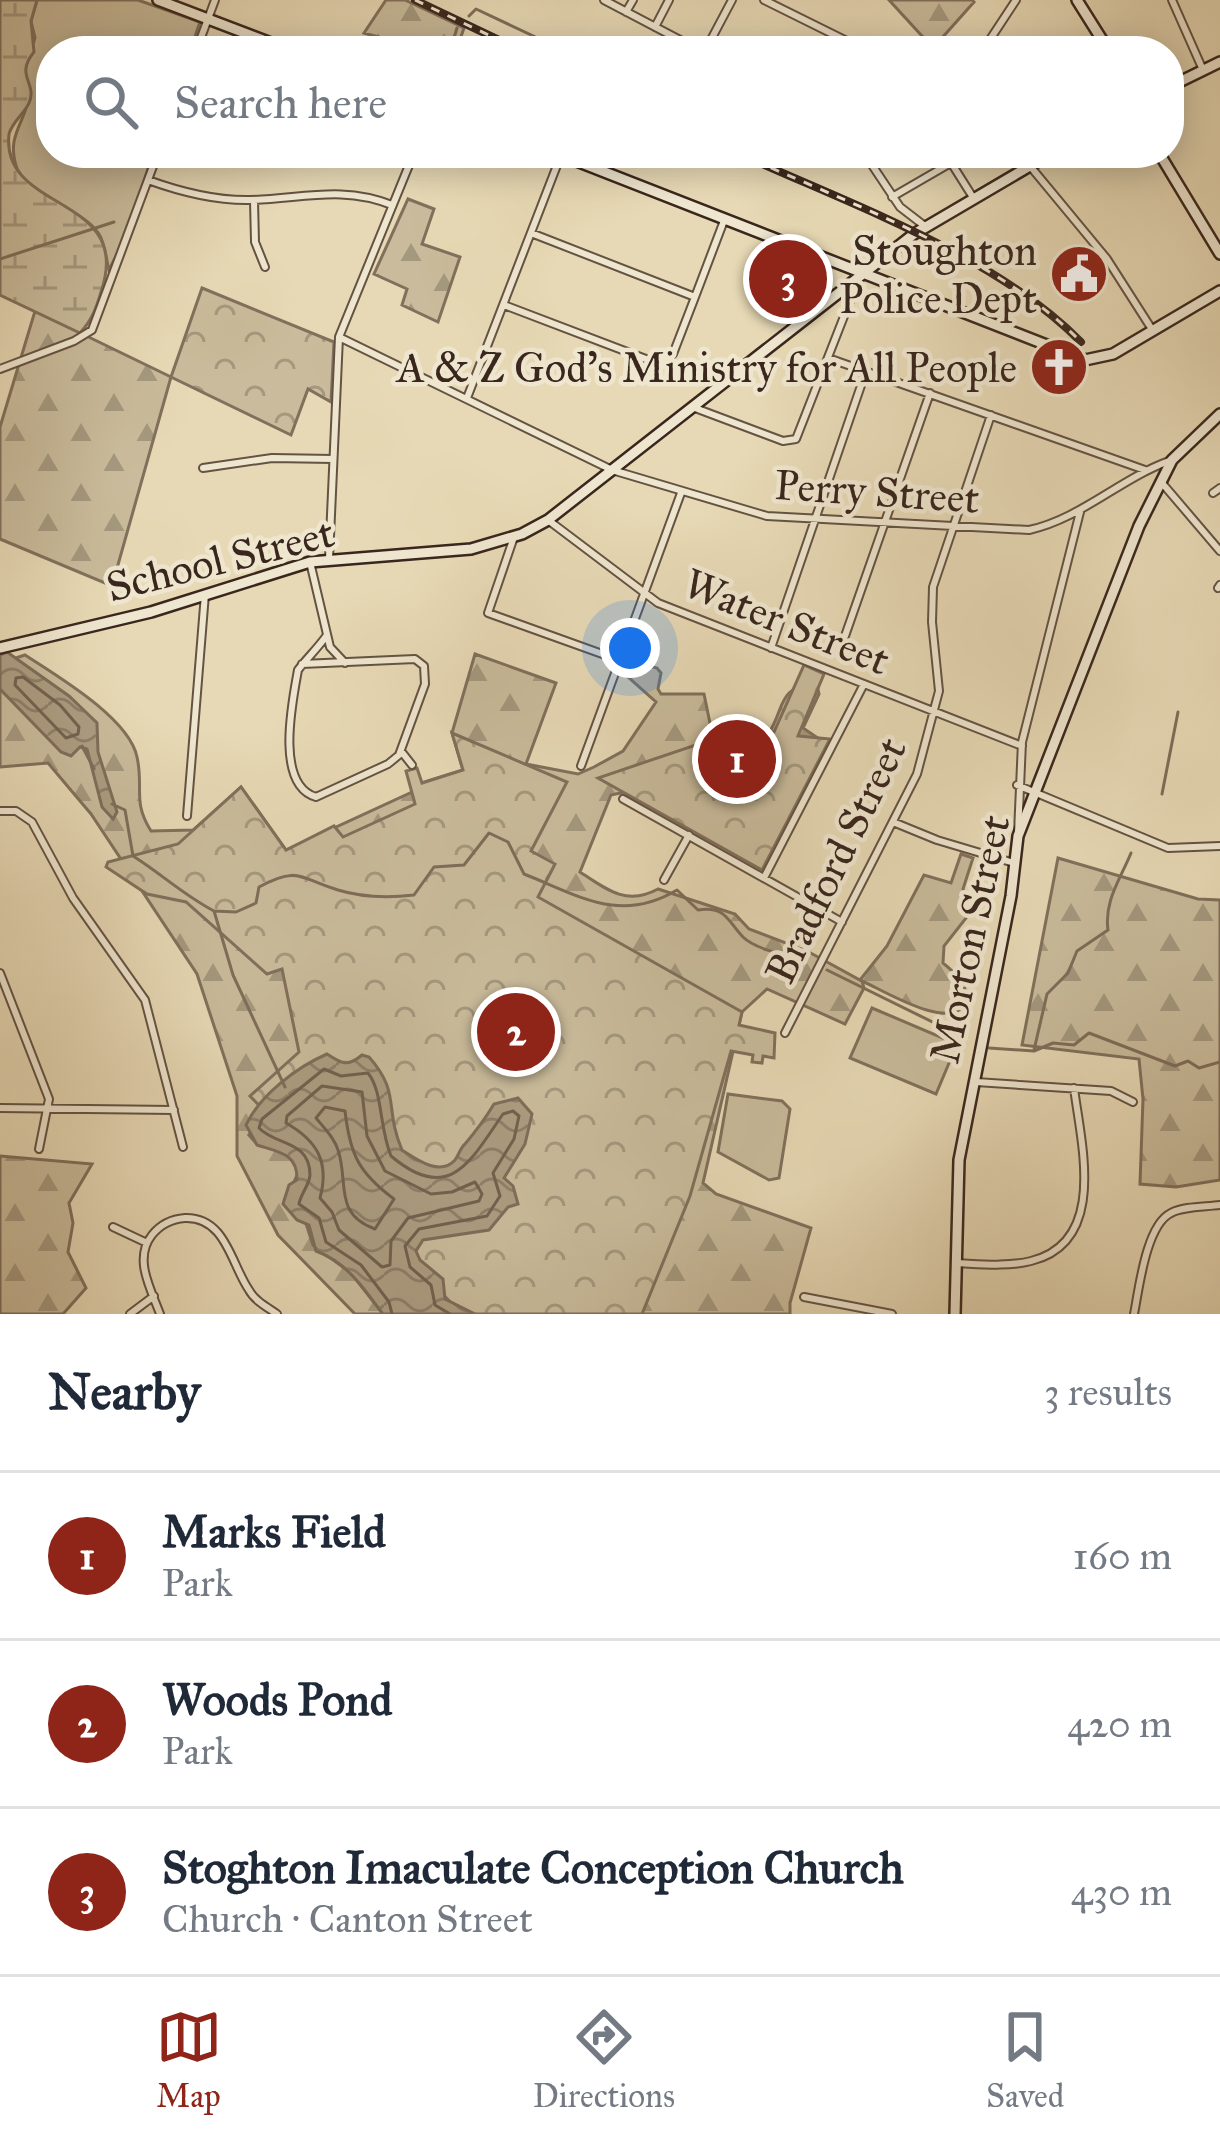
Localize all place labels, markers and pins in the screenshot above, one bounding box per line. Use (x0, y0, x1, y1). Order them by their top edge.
place label: Stoughton Police Dept (839, 225, 1037, 325)
pin: 3 (749, 234, 827, 324)
public building icon: Stoughton Police Dept (1048, 243, 1110, 305)
church icon: A & Z God's Ministry for All People (1028, 336, 1090, 398)
place label: A & Z God's Ministry for All People (395, 342, 1017, 394)
pin: 1 (698, 714, 776, 804)
pin: 2 (477, 987, 555, 1077)

